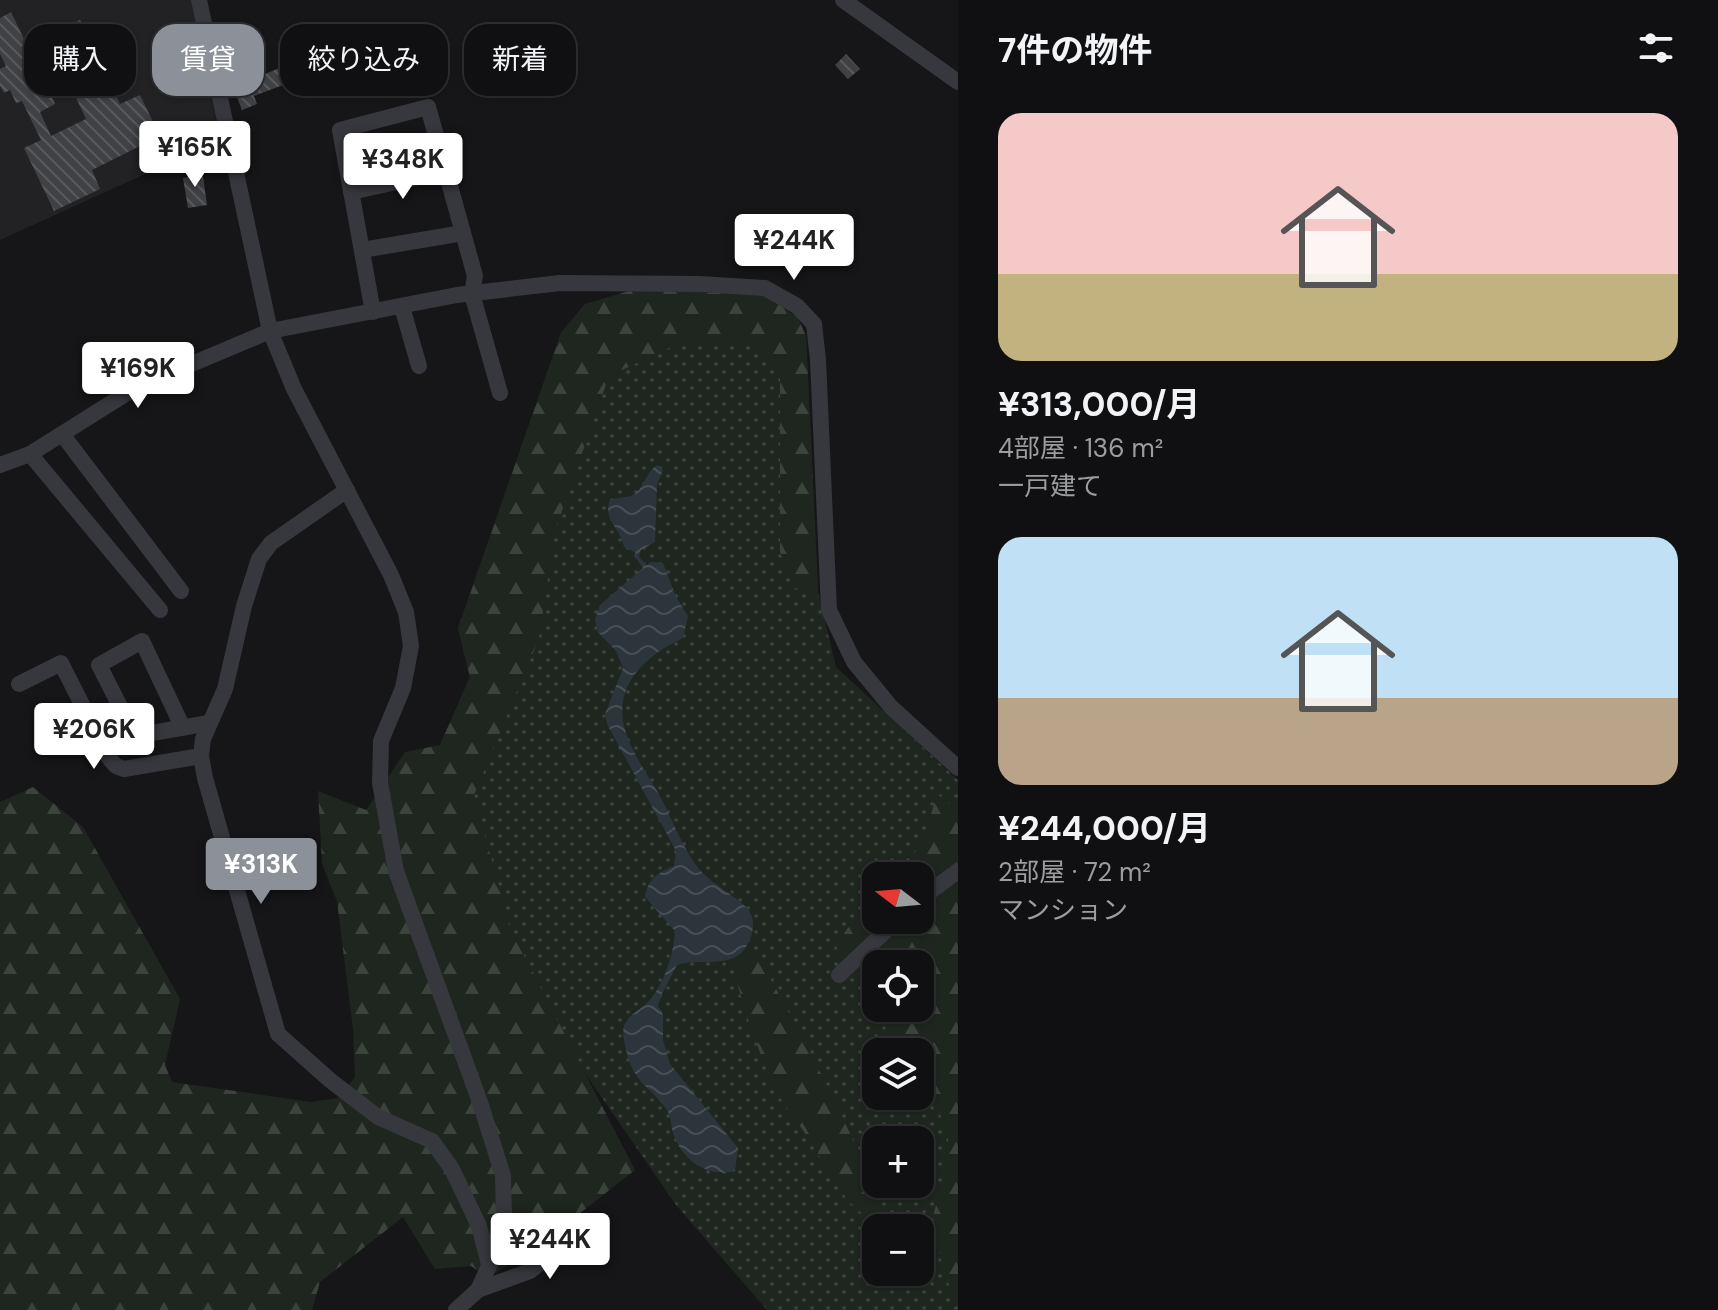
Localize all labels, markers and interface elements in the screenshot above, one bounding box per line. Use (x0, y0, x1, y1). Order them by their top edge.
chip: 購入 (24, 24, 136, 96)
chip: 賃貸 (152, 24, 264, 96)
chip: 絞り込み (280, 24, 448, 96)
chip: 新着 (464, 24, 576, 96)
icon: filters (1634, 26, 1678, 70)
text: 7件の物件 (998, 28, 1152, 73)
pin: ¥165K (139, 121, 251, 189)
text: ¥165K (157, 130, 233, 164)
pin: ¥348K (347, 133, 459, 201)
text: ¥348K (362, 142, 444, 176)
icon: home (1266, 165, 1410, 309)
pin: ¥244K (738, 214, 850, 282)
text: ¥244K (753, 223, 835, 257)
pin: ¥169K (82, 342, 194, 410)
text: ¥169K (100, 351, 176, 385)
text: ¥313,000/月 (998, 382, 1201, 427)
text: 4部屋 · 136 m² (998, 431, 1163, 465)
text: 一戸建て (998, 469, 1102, 503)
icon: home (1266, 589, 1410, 733)
pin: ¥206K (38, 703, 150, 771)
text: ¥206K (52, 712, 136, 746)
text: ¥244,000/月 (998, 806, 1211, 851)
pin: ¥313K (205, 838, 317, 906)
text: ¥313K (224, 847, 298, 881)
text: 2部屋 · 72 m² (998, 855, 1151, 889)
north arrow (862, 862, 934, 934)
map controls (862, 862, 934, 1286)
text: マンション (998, 893, 1128, 927)
button: locate (862, 950, 934, 1022)
button: layers (862, 1038, 934, 1110)
button: + (862, 1126, 934, 1198)
pin: ¥244K (494, 1213, 606, 1281)
button: − (862, 1214, 934, 1286)
text: ¥244K (509, 1222, 591, 1256)

